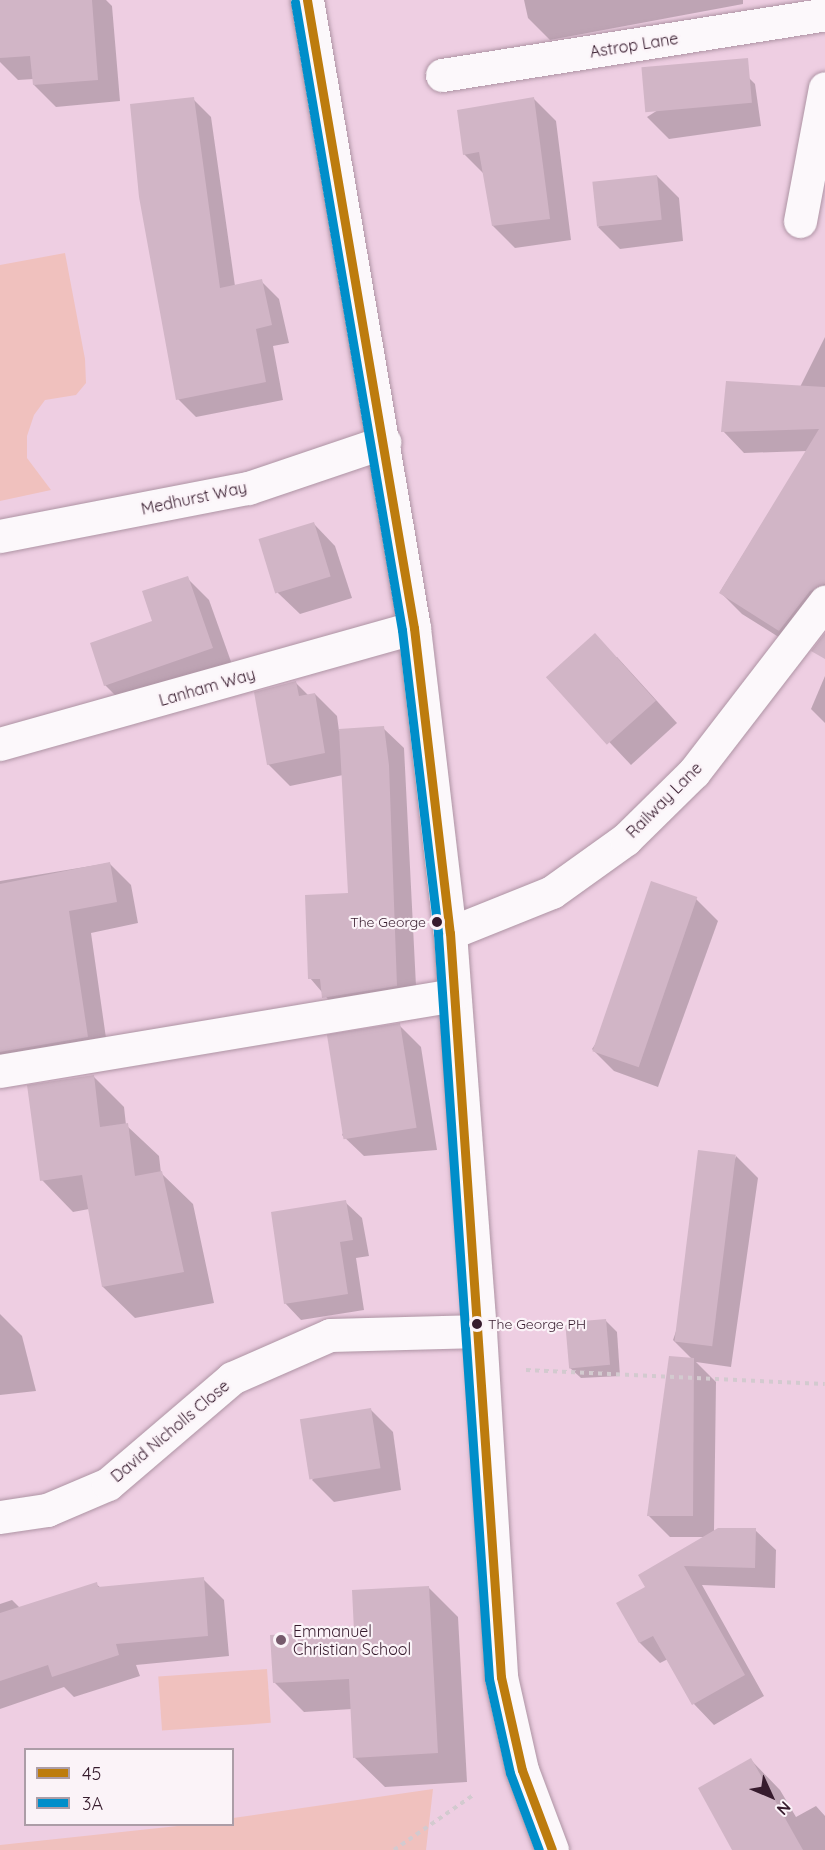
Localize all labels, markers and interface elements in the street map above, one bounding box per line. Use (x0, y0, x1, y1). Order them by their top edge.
street label: Astrop Lane (588, 29, 680, 61)
street label: Medhurst Way (139, 477, 249, 519)
street label: Lanham Way (157, 664, 257, 710)
street label: Railway Lane (622, 758, 706, 842)
place label: The George (350, 914, 426, 930)
marker: The George (431, 916, 443, 928)
place label: The George PH (488, 1316, 586, 1332)
marker: The George PH (471, 1318, 483, 1330)
street label: David Nicholls Close (107, 1376, 233, 1486)
place label: Emmanuel Christian School (293, 1621, 411, 1659)
marker: Emmanuel Christian School (274, 1633, 288, 1647)
legend (24, 1748, 234, 1826)
text: 45 (82, 1762, 101, 1785)
north arrow (741, 1766, 801, 1826)
text: 3A (82, 1792, 103, 1815)
text: N (773, 1797, 795, 1820)

